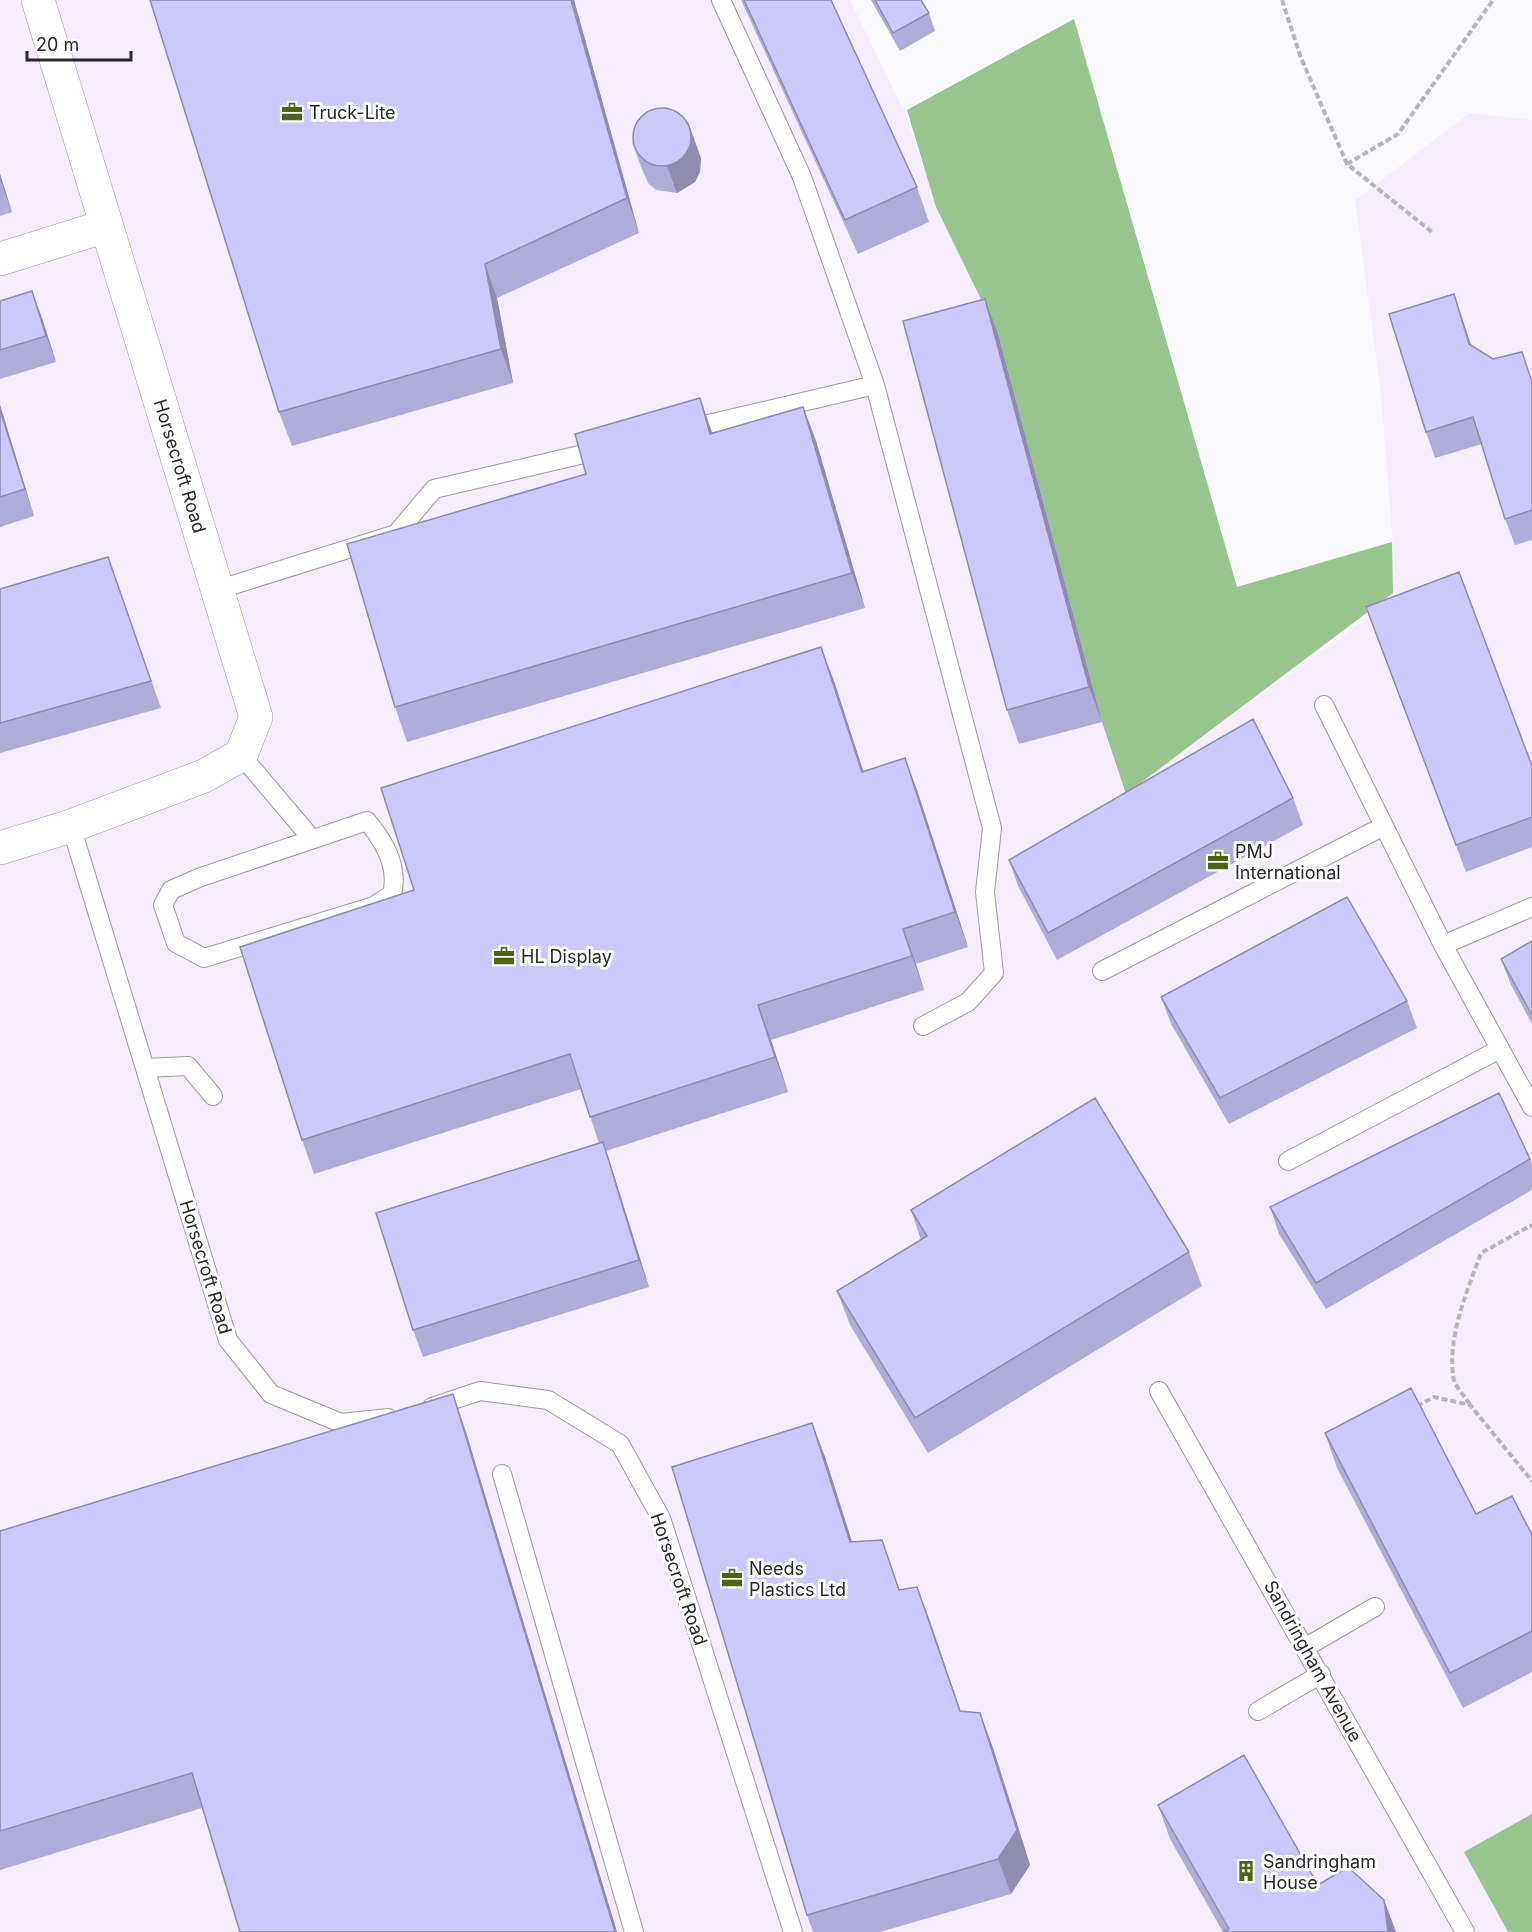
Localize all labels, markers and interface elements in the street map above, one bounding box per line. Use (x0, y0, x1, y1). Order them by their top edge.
scale bar (27, 24, 130, 62)
text: 20 m (36, 34, 79, 55)
office icon: Truck-Lite (280, 100, 304, 124)
place label: Truck-Lite (309, 102, 395, 123)
street label: Horsecroft Road (150, 397, 210, 535)
place label: PMJ International (1235, 841, 1341, 883)
office icon: PMJ International (1206, 849, 1230, 873)
office icon: HL Display (492, 944, 516, 968)
place label: HL Display (521, 946, 612, 967)
street label: Horsecroft Road (176, 1198, 236, 1336)
street label: Horsecroft Road (646, 1510, 712, 1648)
place label: Needs Plastics Ltd (749, 1558, 846, 1600)
office icon: Needs Plastics Ltd (720, 1566, 744, 1590)
street label: Sandringham Avenue (1260, 1577, 1366, 1745)
place label: Sandringham House (1263, 1851, 1376, 1893)
building icon: Sandringham House (1234, 1859, 1258, 1883)

